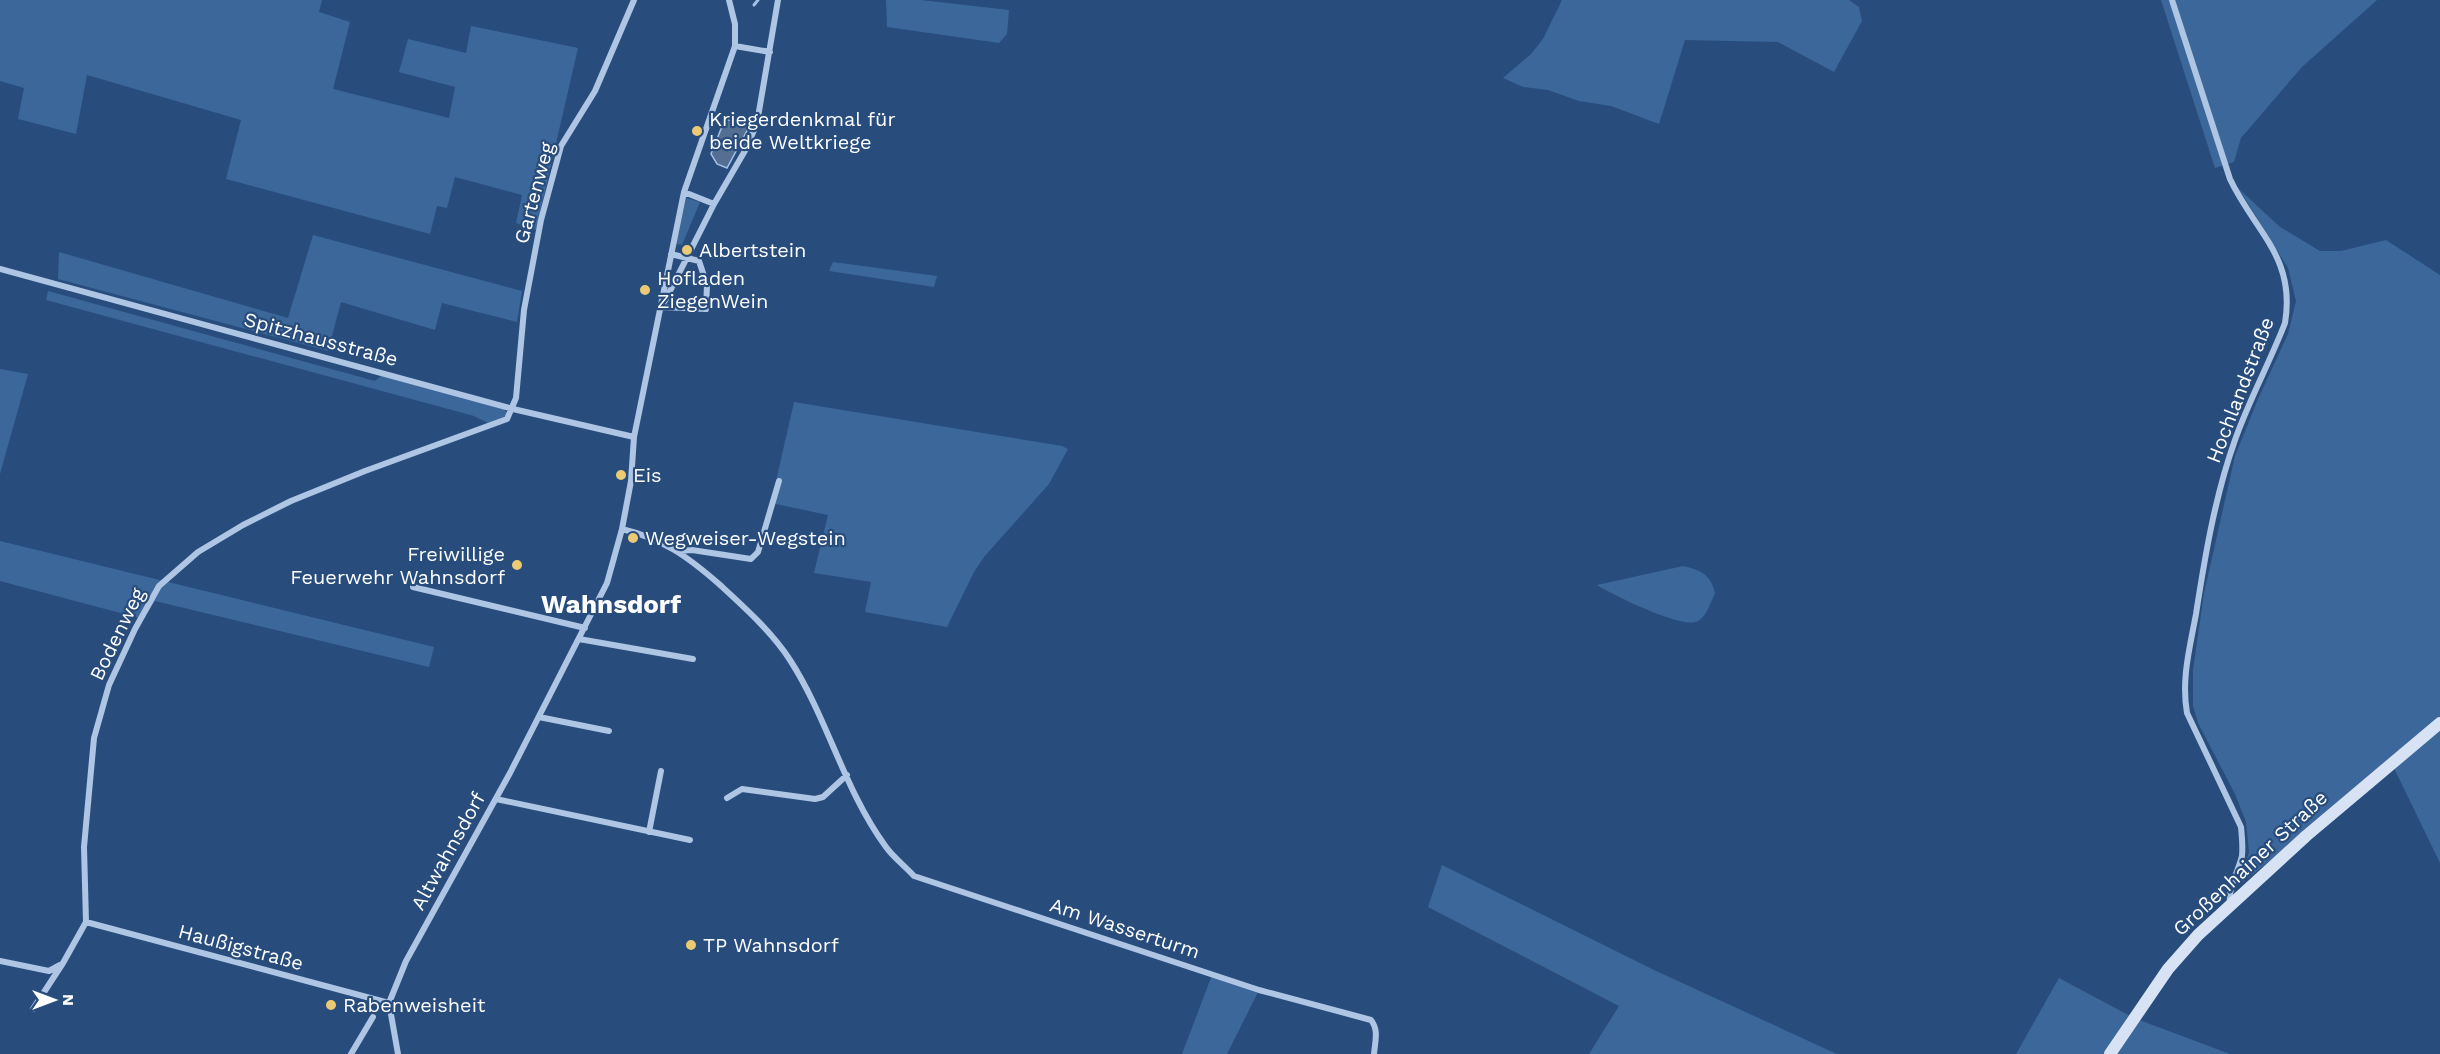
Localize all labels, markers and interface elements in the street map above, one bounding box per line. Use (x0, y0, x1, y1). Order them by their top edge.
place label: Kriegerdenkmal für beide Weltkriege (709, 107, 896, 154)
marker: Kriegerdenkmal für beide Weltkriege (690, 124, 704, 138)
street label: Gartenweg (509, 139, 559, 246)
place label: Albertstein (699, 238, 807, 262)
marker: Albertstein (680, 243, 694, 257)
place label: Hofladen ZiegenWein (657, 266, 768, 313)
marker: Hofladen ZiegenWein (638, 283, 652, 297)
street label: Spitzhausstraße (241, 307, 401, 371)
street label: Hochlandstraße (2201, 314, 2279, 466)
place label: Eis (633, 463, 662, 487)
marker: Eis (614, 468, 628, 482)
place label: Wegweiser-Wegstein (645, 526, 846, 550)
marker: Wegweiser-Wegstein (626, 531, 640, 545)
place label: Freiwillige Feuerwehr Wahnsdorf (290, 542, 505, 589)
marker: Freiwillige Feuerwehr Wahnsdorf (510, 558, 524, 572)
street label: Bodenweg (84, 584, 150, 684)
district label: Wahnsdorf (541, 589, 681, 619)
street label: Großenhainer Straße (2168, 785, 2332, 941)
street label: Altwahnsdorf (406, 788, 490, 914)
street label: Am Wasserturm (1047, 892, 1203, 964)
street label: Haußigstraße (176, 919, 306, 975)
place label: TP Wahnsdorf (703, 933, 839, 957)
marker: TP Wahnsdorf (684, 938, 698, 952)
north arrow (24, 970, 84, 1030)
place label: Rabenweisheit (343, 993, 486, 1017)
text: N (59, 994, 78, 1006)
marker: Rabenweisheit (324, 998, 338, 1012)

